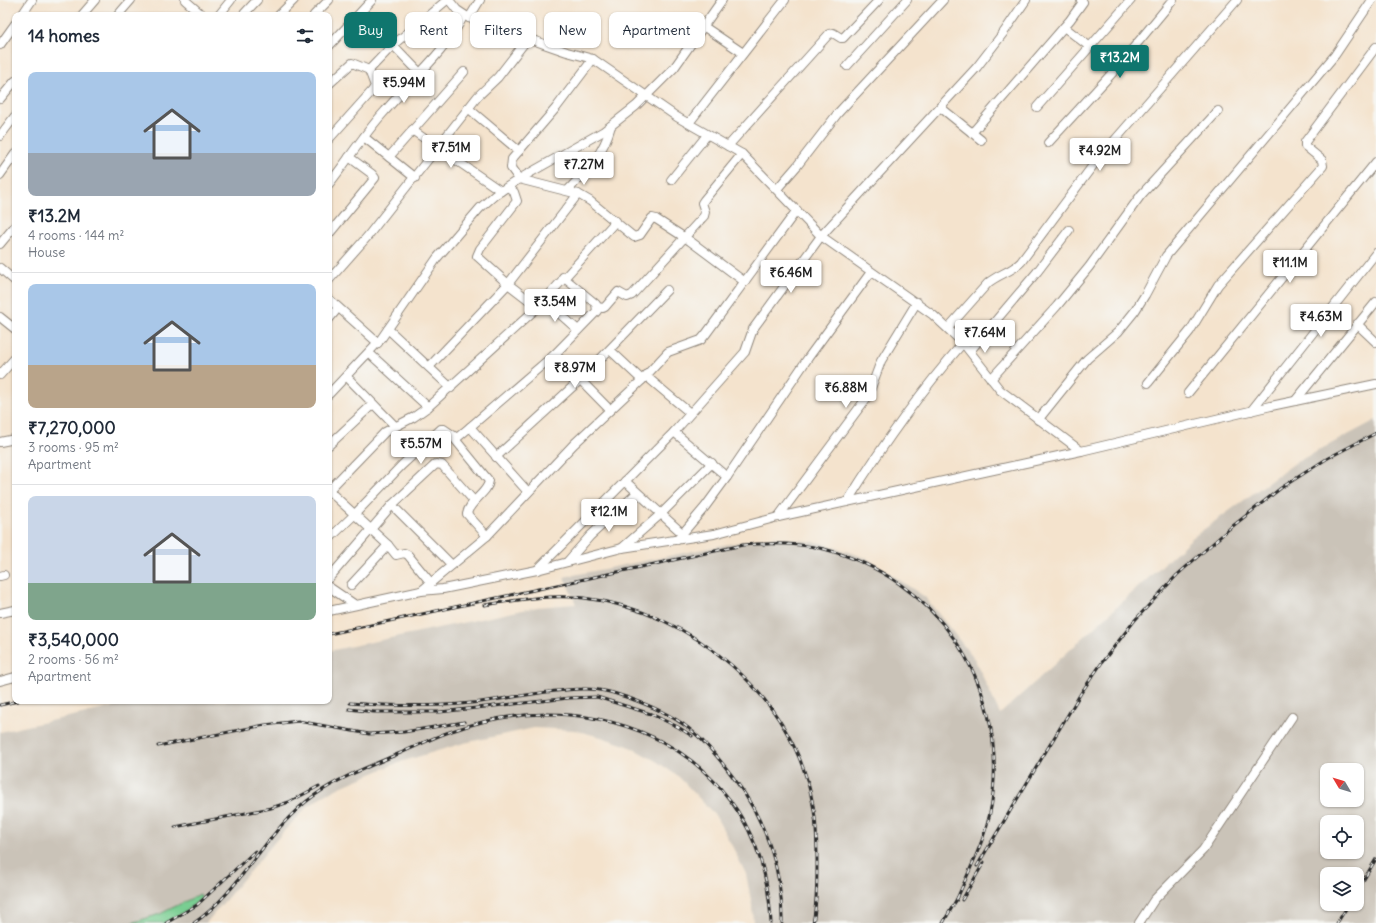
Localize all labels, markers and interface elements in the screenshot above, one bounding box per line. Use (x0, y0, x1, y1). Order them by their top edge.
chip: Buy (344, 12, 397, 48)
chip: Rent (405, 12, 462, 48)
chip: Filters (470, 12, 536, 48)
chip: New (544, 12, 601, 48)
chip: Apartment (609, 12, 705, 48)
text: 14 homes (28, 25, 100, 47)
icon: filters (294, 25, 316, 47)
pin: ₹13.2M (1087, 45, 1153, 79)
text: ₹13.2M (1100, 49, 1140, 66)
pin: ₹5.94M (371, 70, 437, 104)
text: ₹5.94M (382, 74, 426, 91)
icon: home (136, 98, 208, 170)
pin: ₹7.51M (418, 135, 484, 169)
pin: ₹4.92M (1067, 138, 1133, 172)
text: ₹7.51M (431, 139, 471, 156)
text: ₹4.92M (1079, 142, 1121, 159)
pin: ₹7.27M (551, 152, 617, 186)
text: ₹7.27M (564, 156, 604, 173)
text: ₹13.2M (28, 205, 81, 227)
text: 4 rooms · 144 m² (28, 227, 124, 244)
text: House (28, 244, 65, 261)
pin: ₹11.1M (1257, 250, 1323, 284)
text: ₹11.1M (1272, 254, 1308, 271)
pin: ₹6.46M (758, 260, 824, 294)
text: ₹6.46M (770, 264, 812, 281)
pin: ₹3.54M (522, 289, 588, 323)
text: ₹3.54M (533, 293, 577, 310)
pin: ₹4.63M (1288, 304, 1354, 338)
text: ₹4.63M (1299, 308, 1343, 325)
icon: home (136, 310, 208, 382)
pin: ₹7.64M (952, 320, 1018, 354)
text: ₹7.64M (964, 324, 1006, 341)
pin: ₹8.97M (542, 355, 608, 389)
text: ₹8.97M (554, 359, 596, 376)
pin: ₹6.88M (813, 375, 879, 409)
text: ₹6.88M (824, 379, 868, 396)
text: ₹7,270,000 (28, 417, 116, 439)
pin: ₹5.57M (388, 431, 454, 465)
text: ₹5.57M (400, 435, 442, 452)
text: 3 rooms · 95 m² (28, 439, 119, 456)
text: Apartment (28, 456, 91, 473)
pin: ₹12.1M (576, 499, 642, 533)
text: ₹12.1M (590, 503, 628, 520)
icon: home (136, 522, 208, 594)
text: ₹3,540,000 (28, 629, 119, 651)
text: 2 rooms · 56 m² (28, 651, 119, 668)
text: Apartment (28, 668, 91, 685)
north arrow (1320, 763, 1364, 807)
map controls (1320, 763, 1364, 911)
button: locate (1320, 815, 1364, 859)
button: layers (1320, 867, 1364, 911)

